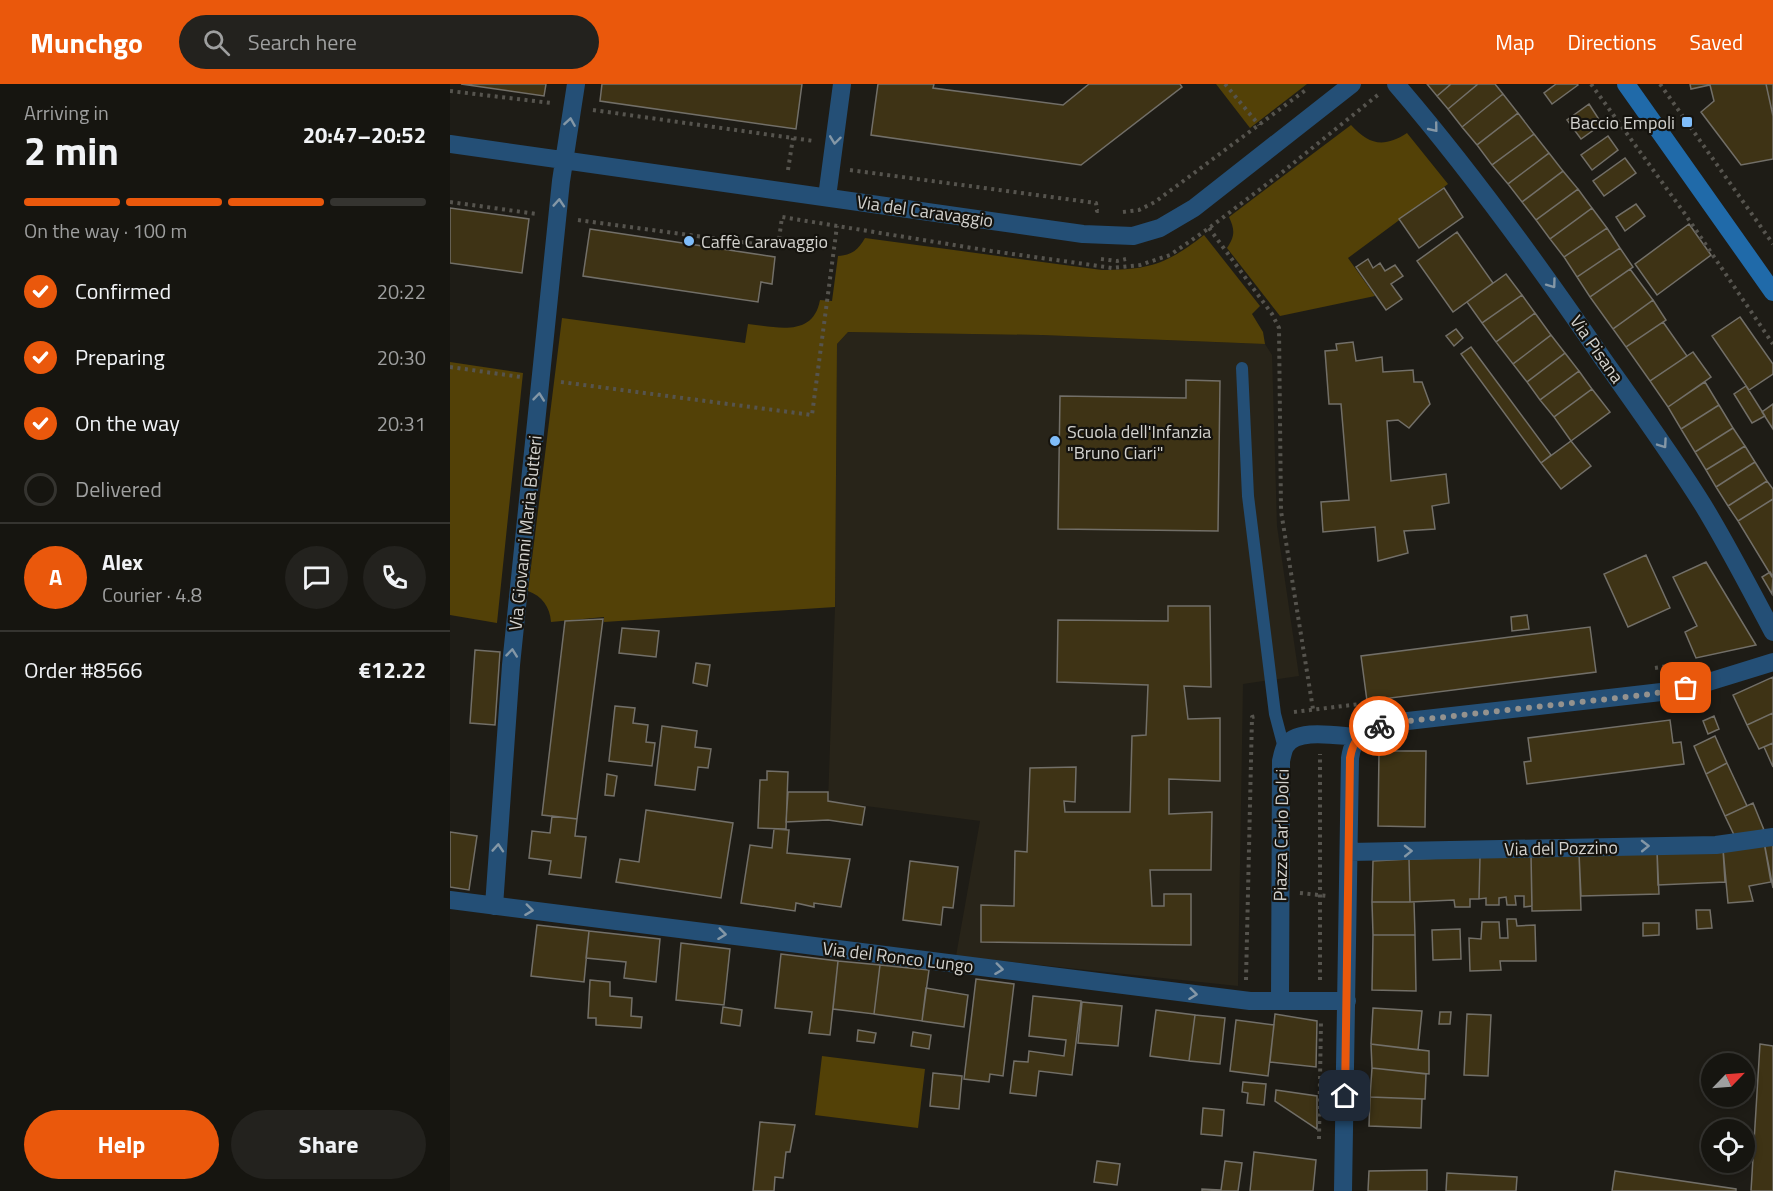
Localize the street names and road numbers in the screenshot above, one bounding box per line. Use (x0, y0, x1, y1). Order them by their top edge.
street label: Via del Caravaggio (855, 188, 995, 234)
street label: Via Pisana (1564, 309, 1630, 389)
street label: Via Giovanni Maria Butteri (501, 434, 549, 632)
street label: Piazza Carlo Dolci (1266, 768, 1296, 902)
street label: Via del Pozzino (1504, 834, 1618, 862)
street label: Via del Ronco Lungo (821, 934, 975, 980)

